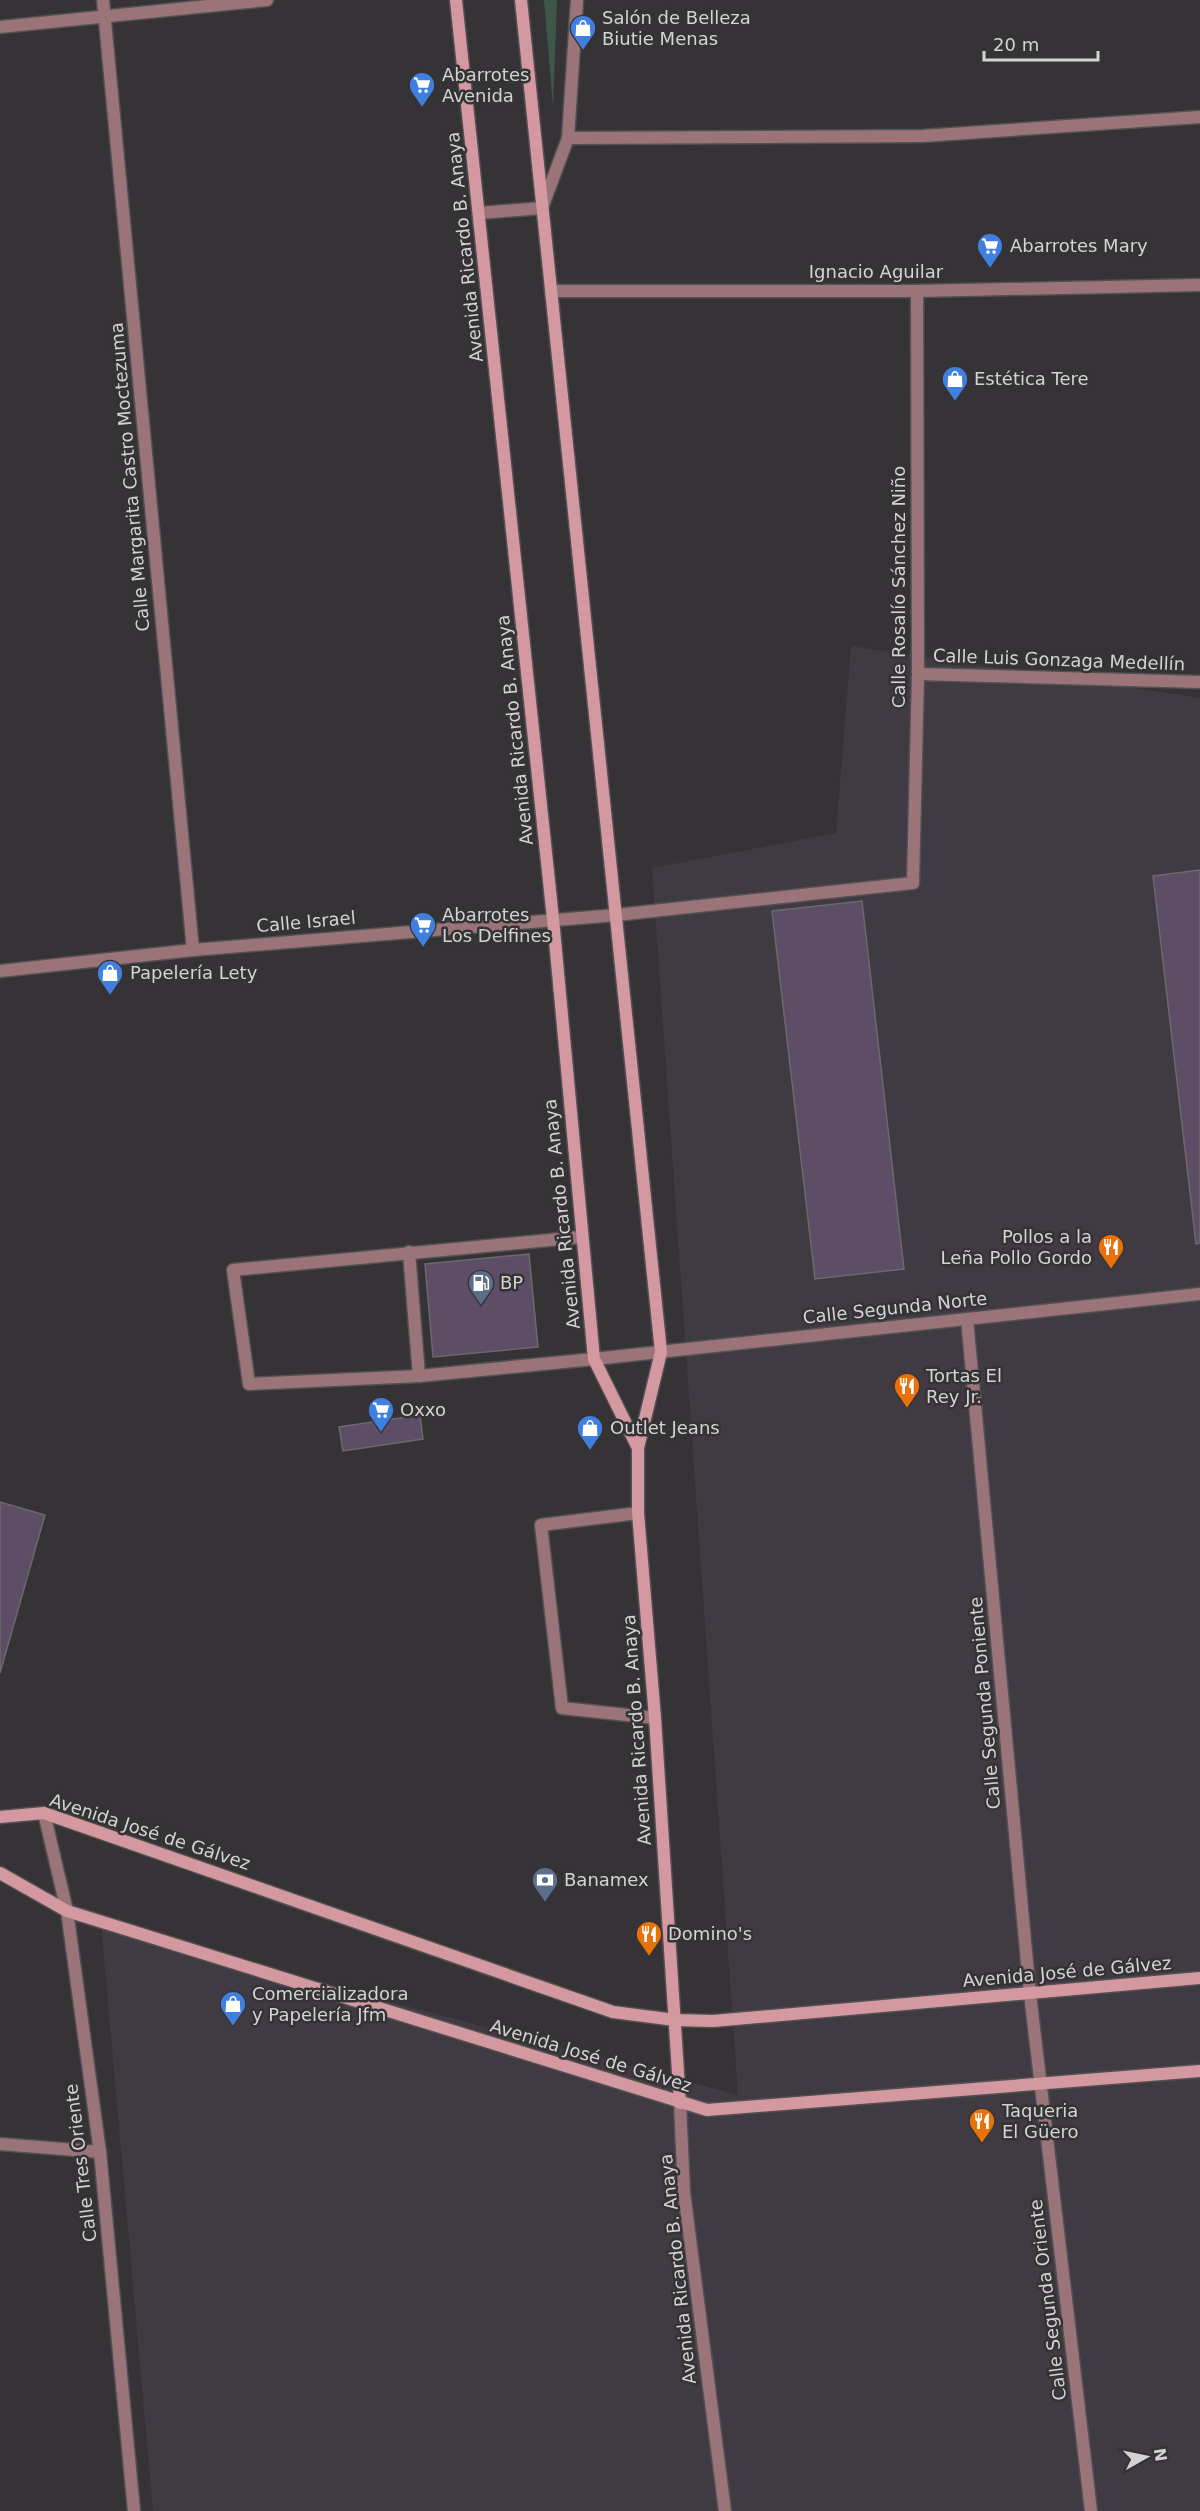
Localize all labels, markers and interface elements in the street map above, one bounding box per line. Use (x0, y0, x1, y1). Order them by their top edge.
place label: Salón de Belleza Biutie Menas (602, 7, 751, 49)
shop icon: Salón de Belleza Biutie Menas (568, 13, 598, 51)
scale bar (984, 24, 1098, 62)
text: 20 m (993, 34, 1039, 55)
place label: Abarrotes Avenida (442, 64, 529, 106)
supermarket icon: Abarrotes Avenida (407, 70, 437, 108)
street label: Avenida Ricardo B. Anaya (442, 131, 487, 363)
supermarket icon: Abarrotes Mary (975, 231, 1005, 269)
place label: Abarrotes Mary (1010, 235, 1148, 256)
street label: Ignacio Aguilar (809, 261, 944, 282)
street label: Calle Margarita Castro Moctezuma (106, 321, 153, 633)
shop icon: Estética Tere (940, 364, 970, 402)
place label: Estética Tere (974, 368, 1089, 389)
street label: Calle Rosalío Sánchez Niño (888, 466, 909, 708)
street label: Avenida Ricardo B. Anaya (492, 614, 537, 846)
street label: Calle Luis Gonzaga Medellín (933, 645, 1185, 674)
place label: Abarrotes Los Delfines (442, 904, 551, 946)
street label: Calle Israel (255, 907, 356, 936)
supermarket icon: Abarrotes Los Delfines (408, 910, 438, 948)
shop icon: Papelería Lety (95, 958, 125, 996)
place label: Papelería Lety (130, 962, 258, 983)
street label: Avenida Ricardo B. Anaya (539, 1098, 584, 1330)
place label: Pollos a la Leña Pollo Gordo (941, 1226, 1092, 1268)
restaurant icon: Pollos a la Leña Pollo Gordo (1096, 1232, 1126, 1270)
fuel station icon: BP (466, 1268, 496, 1306)
place label: BP (500, 1272, 523, 1293)
street label: Calle Segunda Norte (802, 1287, 988, 1328)
place label: Tortas El Rey Jr. (925, 1365, 1002, 1407)
restaurant icon: Tortas El Rey Jr. (892, 1371, 922, 1409)
supermarket icon: Oxxo (366, 1395, 396, 1433)
place label: Oxxo (400, 1399, 446, 1420)
shop icon: Outlet Jeans (575, 1413, 605, 1451)
place label: Outlet Jeans (610, 1417, 720, 1438)
street label: Calle Segunda Poniente (965, 1596, 1004, 1810)
street label: Avenida Ricardo B. Anaya (618, 1614, 655, 1846)
street label: Avenida José de Gálvez (47, 1789, 253, 1874)
bank icon: Banamex (530, 1865, 560, 1903)
place label: Banamex (564, 1869, 649, 1890)
restaurant icon: Domino's (634, 1919, 664, 1957)
place label: Domino's (668, 1923, 752, 1944)
street label: Avenida José de Gálvez (962, 1952, 1172, 1991)
place label: Comercializadora y Papelería Jfm (252, 1983, 408, 2025)
shop icon: Comercializadora y Papelería Jfm (218, 1989, 248, 2027)
street label: Avenida José de Gálvez (488, 2015, 694, 2096)
street label: Calle Tres Oriente (60, 2083, 101, 2243)
place label: Taqueria El Güero (1001, 2100, 1079, 2142)
restaurant icon: Taqueria El Güero (967, 2106, 997, 2144)
street label: Avenida Ricardo B. Anaya (655, 2153, 700, 2385)
street label: Calle Segunda Oriente (1025, 2198, 1070, 2402)
north arrow (1116, 2427, 1176, 2487)
text: N (1150, 2447, 1171, 2463)

